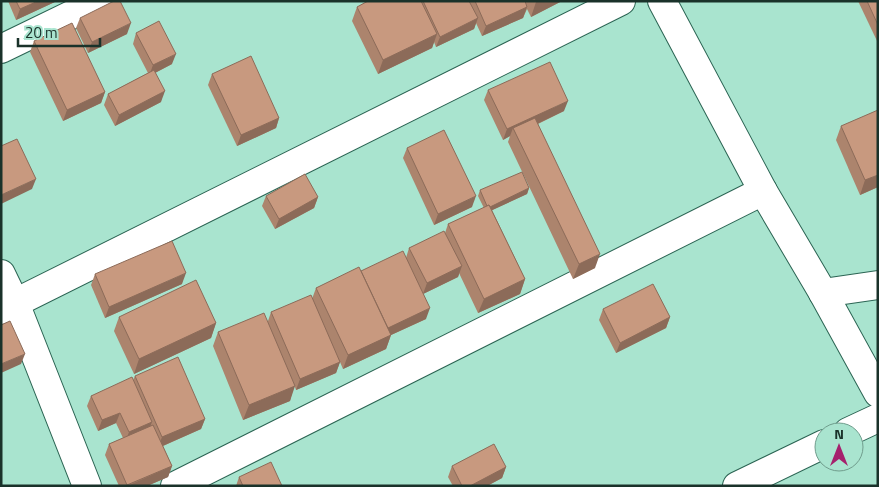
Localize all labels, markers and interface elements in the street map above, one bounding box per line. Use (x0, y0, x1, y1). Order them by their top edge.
scale bar (18, 15, 100, 47)
text: 20 m (25, 21, 58, 44)
north arrow (814, 422, 864, 472)
text: N (834, 423, 844, 444)

